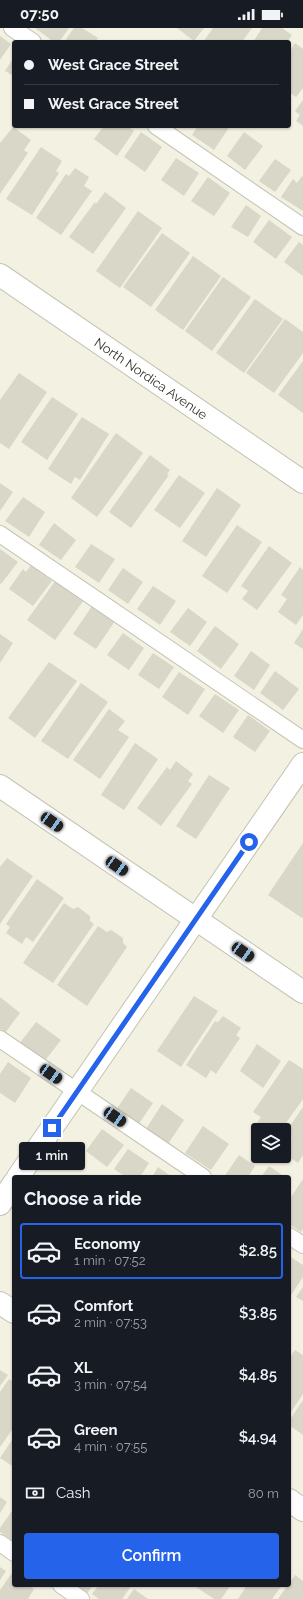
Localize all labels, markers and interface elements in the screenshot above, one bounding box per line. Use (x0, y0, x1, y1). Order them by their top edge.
text: 07:50 (20, 5, 59, 23)
text: West Grace Street (48, 56, 179, 74)
text: West Grace Street (48, 95, 179, 113)
street label: North Nordica Avenue (92, 335, 210, 423)
car (39, 810, 65, 834)
route start (240, 833, 258, 851)
car (104, 854, 130, 878)
car (230, 940, 256, 964)
car (38, 1062, 64, 1086)
car (102, 1105, 128, 1129)
route end (43, 1119, 61, 1137)
map controls (251, 1123, 291, 1163)
button: layers (251, 1123, 291, 1163)
callout: 1 min (19, 1142, 85, 1170)
text: 1 min (36, 1148, 68, 1163)
text: Choose a ride (24, 1188, 142, 1209)
icon: car (26, 1233, 62, 1269)
text: Economy (74, 1235, 141, 1253)
text: $2.85 (239, 1242, 277, 1260)
text: 1 min · 07:52 (74, 1253, 145, 1268)
icon: car (26, 1295, 62, 1331)
text: Comfort (74, 1297, 133, 1315)
text: $3.85 (239, 1304, 277, 1322)
text: 2 min · 07:53 (74, 1315, 147, 1330)
icon: car (26, 1357, 62, 1393)
text: XL (74, 1359, 92, 1377)
text: $4.85 (239, 1366, 277, 1384)
text: 3 min · 07:54 (74, 1377, 147, 1392)
icon: car (26, 1419, 62, 1455)
text: Green (74, 1421, 118, 1439)
text: $4.94 (239, 1428, 277, 1446)
text: 4 min · 07:55 (74, 1439, 147, 1454)
icon: cash (24, 1482, 46, 1504)
text: Cash (56, 1484, 90, 1502)
text: 80 m (248, 1486, 279, 1501)
button: Confirm (24, 1533, 279, 1579)

